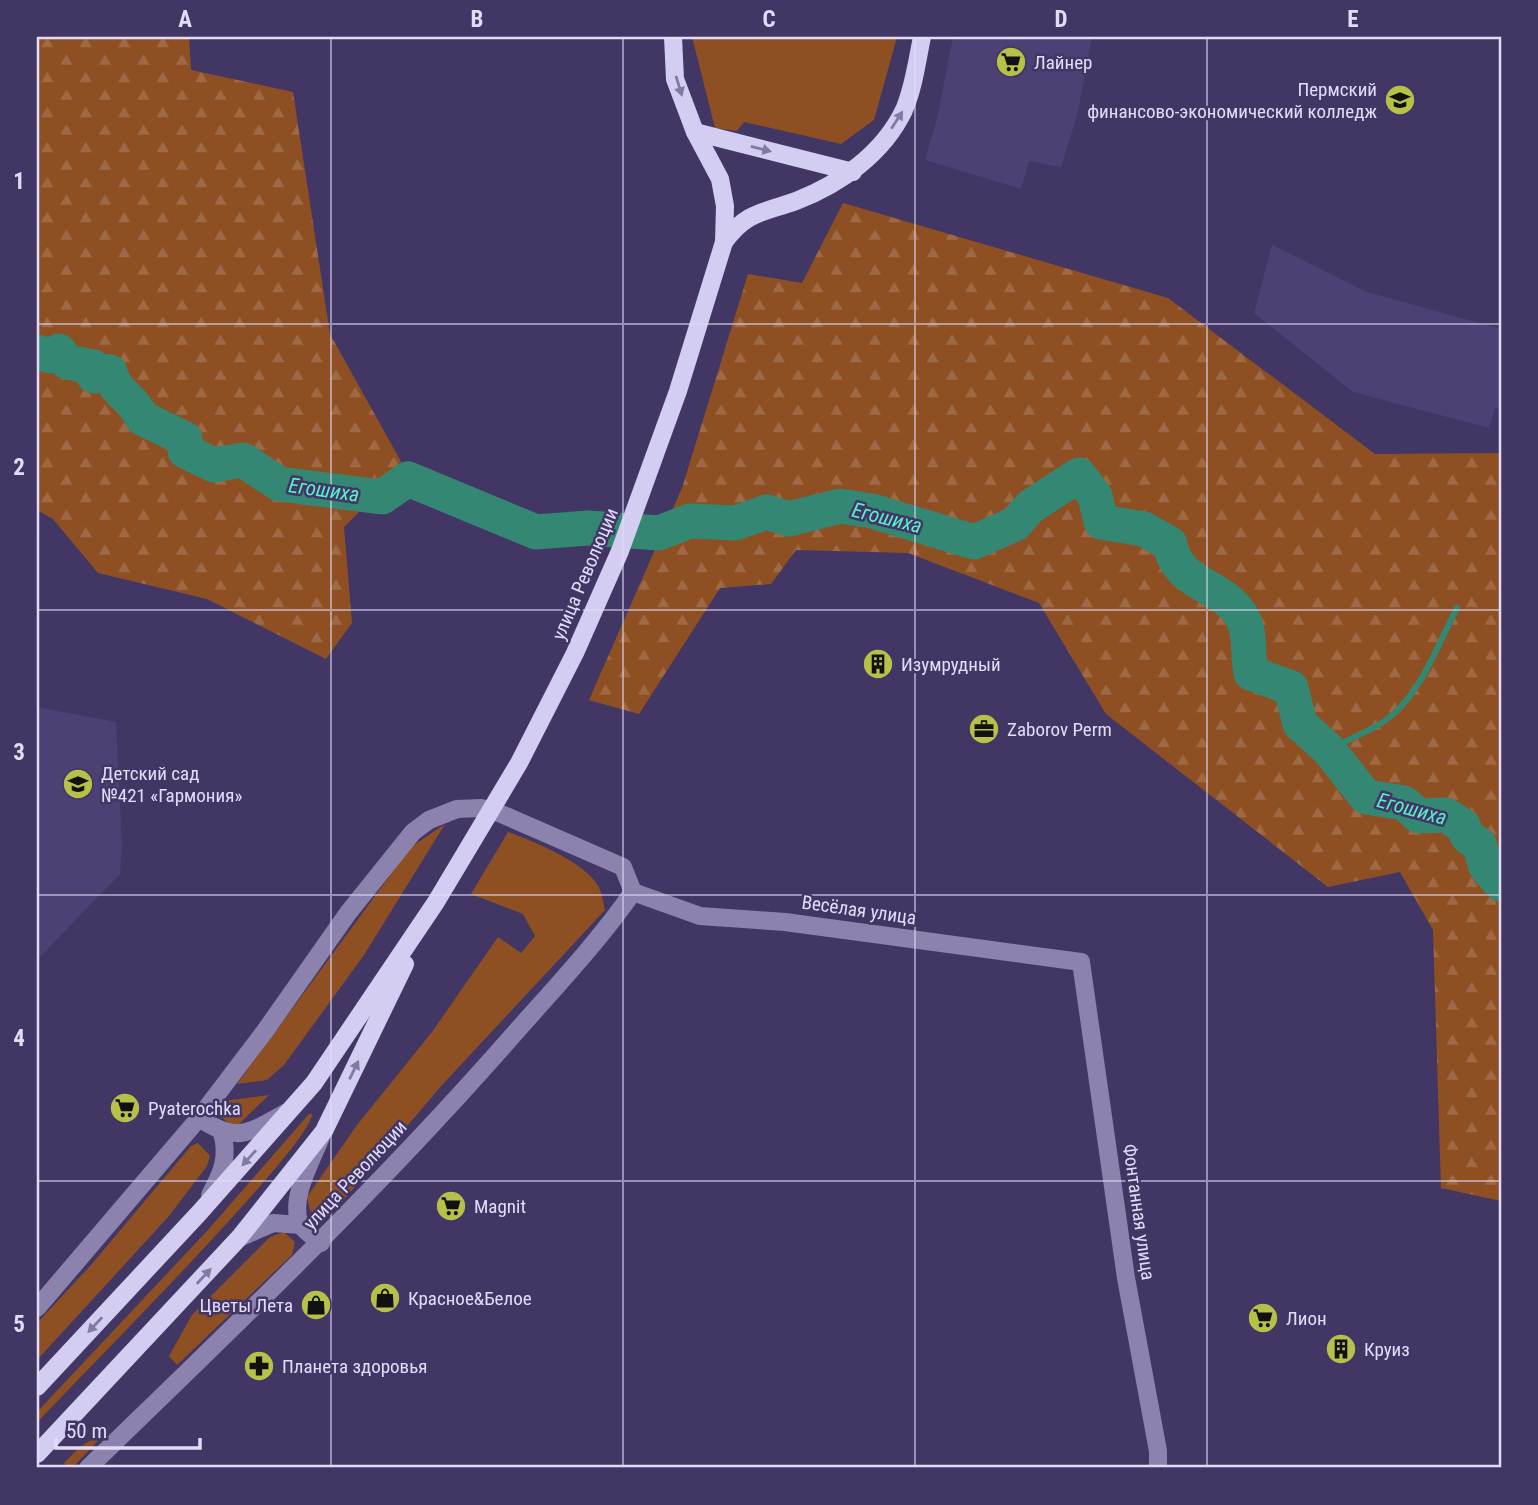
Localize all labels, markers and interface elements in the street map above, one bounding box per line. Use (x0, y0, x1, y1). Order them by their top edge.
text: A (178, 6, 192, 33)
text: B (471, 6, 483, 33)
text: C (762, 6, 776, 33)
text: D (1055, 6, 1068, 33)
text: E (1347, 6, 1359, 33)
supermarket icon: Лайнер (994, 45, 1028, 79)
place label: Лайнер (1034, 51, 1092, 74)
one-way arrow (674, 75, 684, 96)
place label: Пермский финансово-экономический колледж (1087, 78, 1377, 123)
school or university icon: Пермский финансово-экономический колледж (1383, 83, 1417, 117)
one-way arrow (890, 111, 904, 129)
one-way arrow (751, 144, 773, 155)
text: 1 (13, 168, 25, 195)
text: 2 (13, 454, 25, 481)
water label: Егошиха (287, 473, 361, 507)
water label: Егошиха (850, 498, 924, 538)
street label: улица Революции (547, 505, 623, 643)
building icon: Изумрудный (861, 647, 895, 681)
place label: Изумрудный (901, 653, 1001, 676)
office icon: Zaborov Perm (967, 712, 1001, 746)
place label: Zaborov Perm (1007, 718, 1112, 741)
text: 3 (13, 739, 25, 766)
place label: Детский сад №421 «Гармония» (101, 762, 242, 807)
school or university icon: Детский сад №421 «Гармония» (61, 767, 95, 801)
water label: Егошиха (1375, 788, 1449, 830)
street label: Весёлая улица (800, 891, 918, 929)
text: 4 (13, 1025, 25, 1052)
one-way arrow (348, 1060, 359, 1080)
supermarket icon: Pyaterochka (108, 1091, 142, 1125)
place label: Pyaterochka (148, 1097, 241, 1120)
street label: улица Революции (298, 1116, 412, 1234)
street label: Фонтанная улица (1118, 1143, 1160, 1281)
one-way arrow (241, 1149, 257, 1167)
supermarket icon: Magnit (434, 1189, 468, 1223)
place label: Magnit (474, 1195, 526, 1218)
one-way arrow (195, 1268, 211, 1285)
shop icon: Красное&Белое (368, 1281, 402, 1315)
place label: Красное&Белое (408, 1287, 532, 1310)
shop icon: Цветы Лета (299, 1288, 333, 1322)
place label: Цветы Лета (200, 1294, 293, 1317)
supermarket icon: Лион (1246, 1301, 1280, 1335)
place label: Лион (1286, 1307, 1327, 1330)
text: 5 (13, 1311, 25, 1338)
one-way arrow (87, 1316, 103, 1333)
building icon: Круиз (1324, 1332, 1358, 1366)
place label: Круиз (1364, 1338, 1410, 1361)
pharmacy icon: Планета здоровья (242, 1349, 276, 1383)
place label: Планета здоровья (282, 1355, 427, 1378)
scale bar (56, 1407, 200, 1451)
text: 50 m (66, 1419, 107, 1443)

